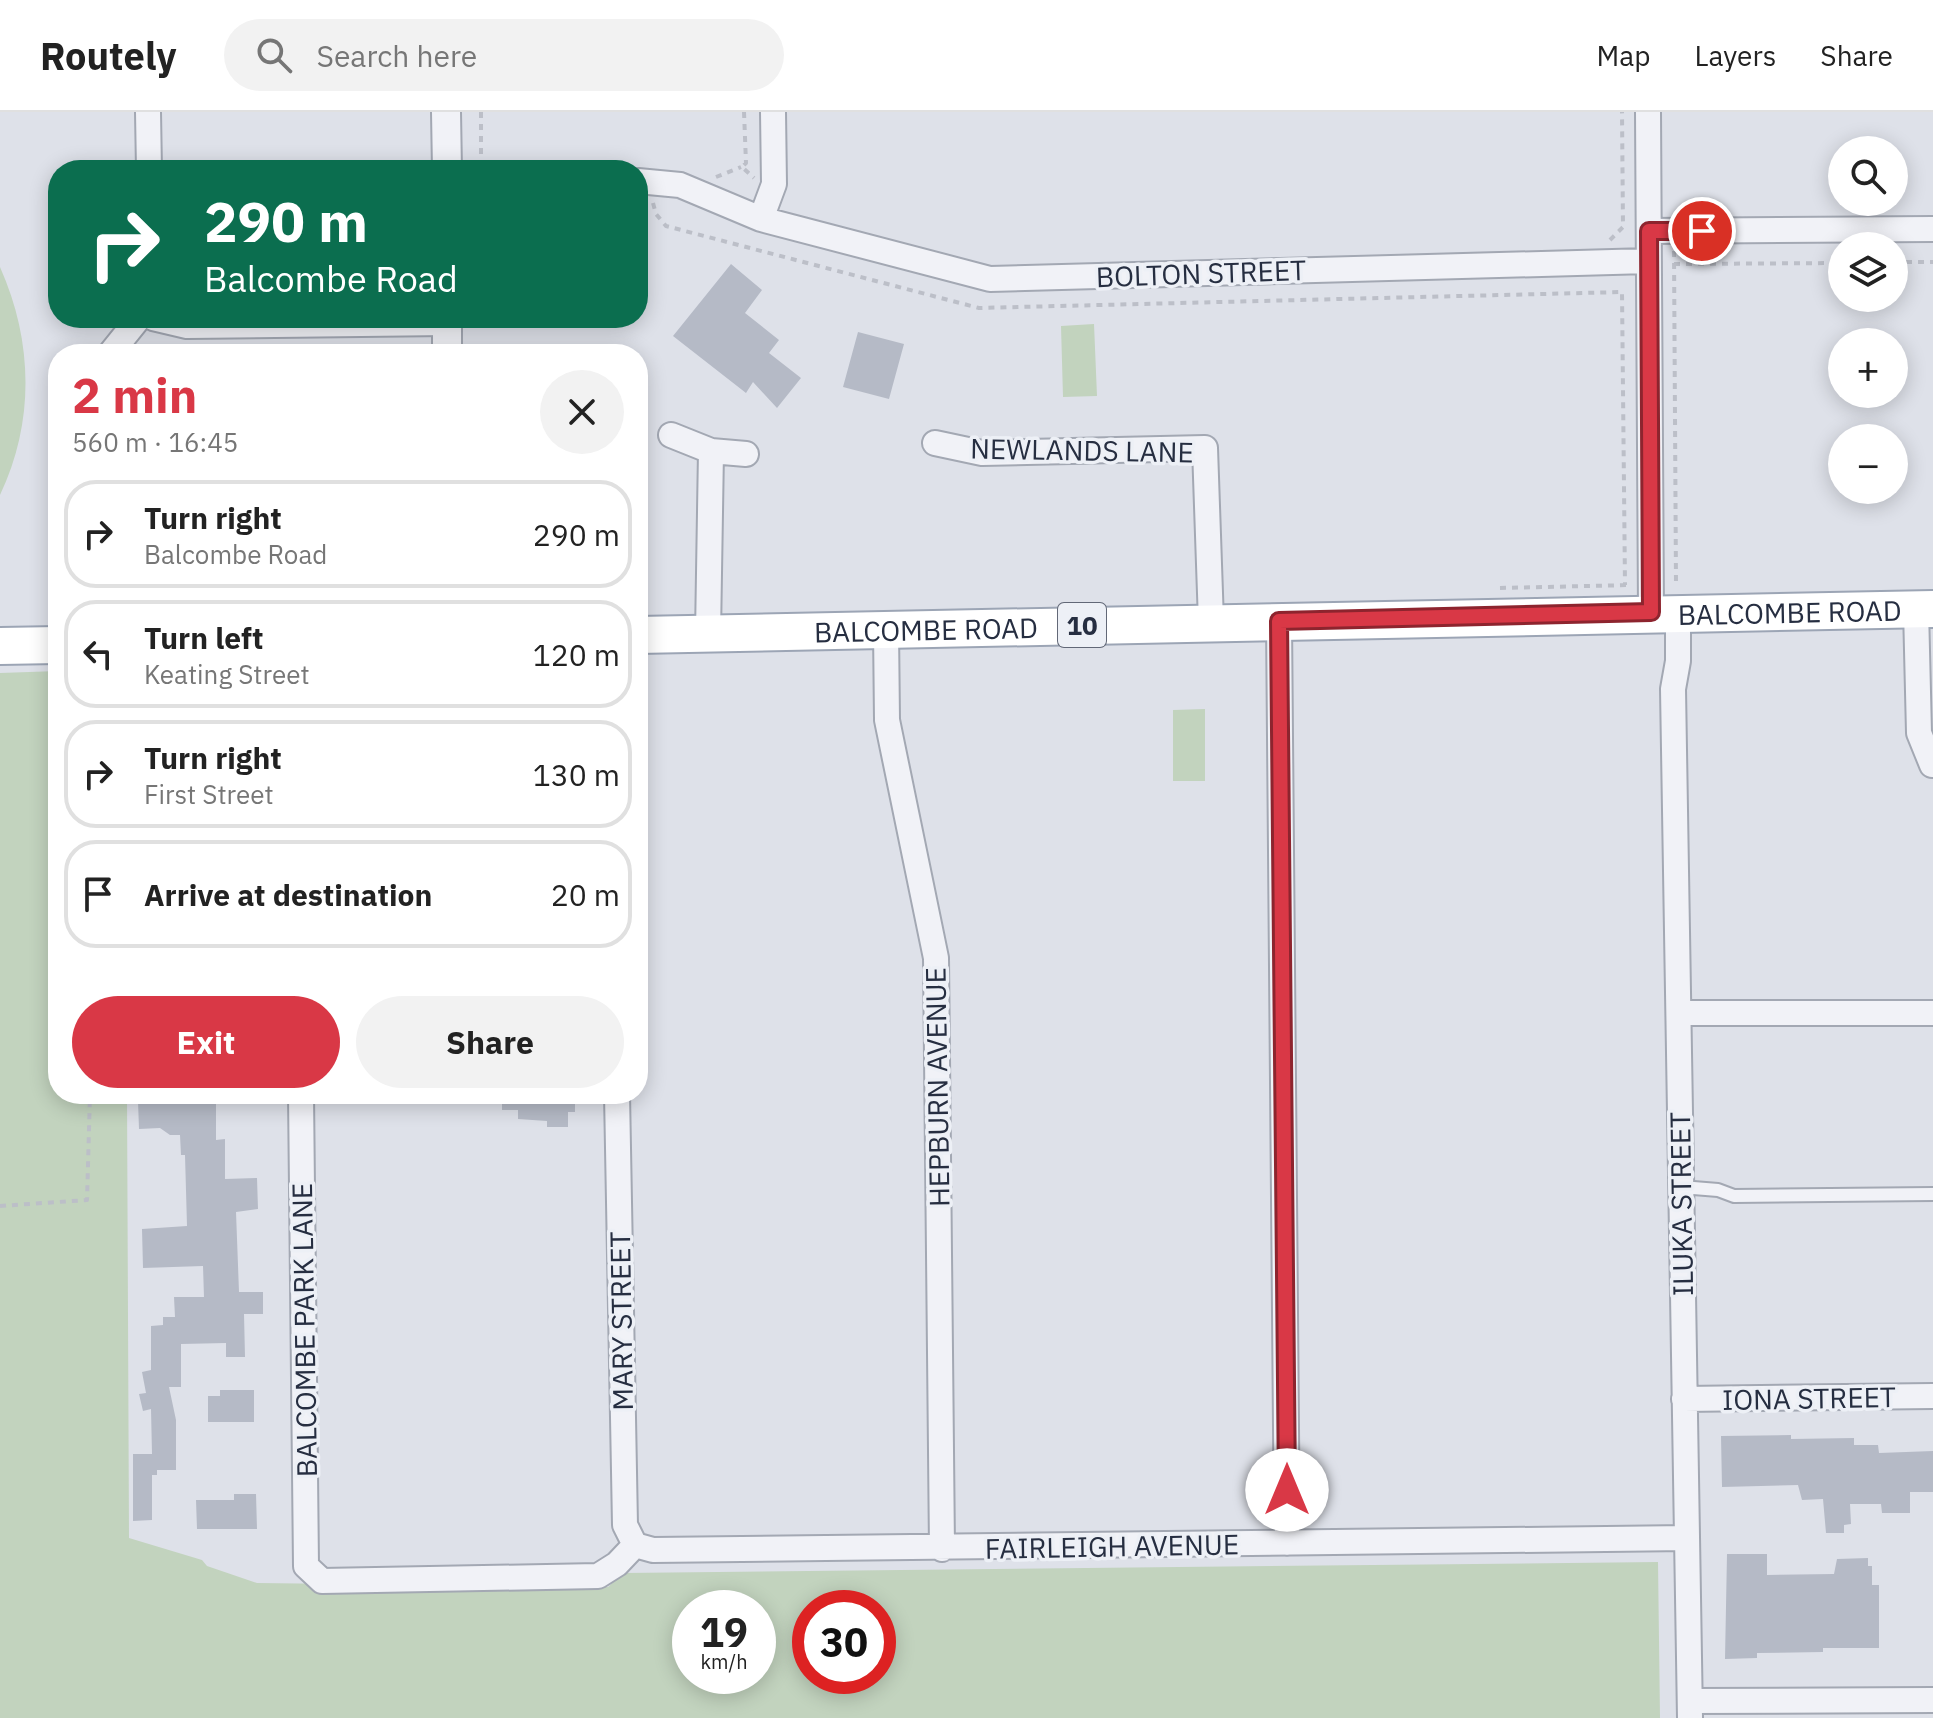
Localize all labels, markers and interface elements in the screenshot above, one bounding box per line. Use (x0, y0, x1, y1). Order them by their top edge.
search box (224, 19, 784, 91)
text: Routely (40, 31, 176, 80)
icon: search (252, 33, 296, 77)
text: Search here (316, 36, 477, 75)
text: Map (1596, 37, 1650, 74)
text: Layers (1694, 37, 1776, 74)
text: Share (1820, 37, 1893, 74)
map controls (1828, 136, 1908, 504)
button: search (1828, 136, 1908, 216)
text: 290 m (204, 185, 368, 257)
icon: right (72, 192, 176, 296)
pin (1668, 197, 1736, 265)
icon: arrive (1680, 209, 1724, 253)
button: layers (1828, 232, 1908, 312)
street label: BOLTON STREET (1095, 251, 1307, 295)
text: Balcombe Road (204, 255, 458, 302)
button: + (1828, 328, 1908, 408)
text: 2 min (72, 364, 197, 426)
button: close (540, 370, 624, 454)
button: − (1828, 424, 1908, 504)
text: 560 m · 16:45 (72, 425, 238, 459)
street label: NEWLANDS LANE (970, 430, 1194, 470)
text: Turn right (144, 498, 282, 537)
icon: right (76, 512, 120, 556)
text: 290 m (533, 515, 620, 554)
text: Balcombe Road (144, 537, 327, 571)
street label: BALCOMBE ROAD (1678, 591, 1902, 633)
road number: 10 (1058, 603, 1106, 647)
street label: BALCOMBE ROAD (814, 608, 1038, 650)
text: Turn left (144, 618, 263, 657)
icon: left (76, 632, 120, 676)
text: 120 m (533, 635, 620, 674)
text: Keating Street (144, 657, 310, 691)
text: Turn right (144, 738, 282, 777)
icon: right (76, 752, 120, 796)
text: 130 m (533, 755, 620, 794)
text: First Street (144, 777, 274, 811)
icon: arrive (76, 872, 120, 916)
text: Arrive at destination (144, 875, 432, 914)
text: 20 m (551, 875, 620, 914)
street label: HEPBURN AVENUE (916, 967, 958, 1207)
button: Exit (72, 996, 340, 1088)
button: Share (356, 996, 624, 1088)
street label: ILUKA STREET (1661, 1112, 1701, 1296)
street label: BALCOMBE PARK LANE (283, 1182, 325, 1478)
street label: MARY STREET (601, 1231, 641, 1411)
street label: IONA STREET (1722, 1378, 1896, 1418)
position arrow (1245, 1448, 1329, 1532)
street label: FAIRLEIGH AVENUE (985, 1525, 1239, 1567)
speed limit sign: 30 (792, 1590, 896, 1694)
text: 19 (700, 1606, 748, 1658)
text: km/h (700, 1648, 748, 1675)

